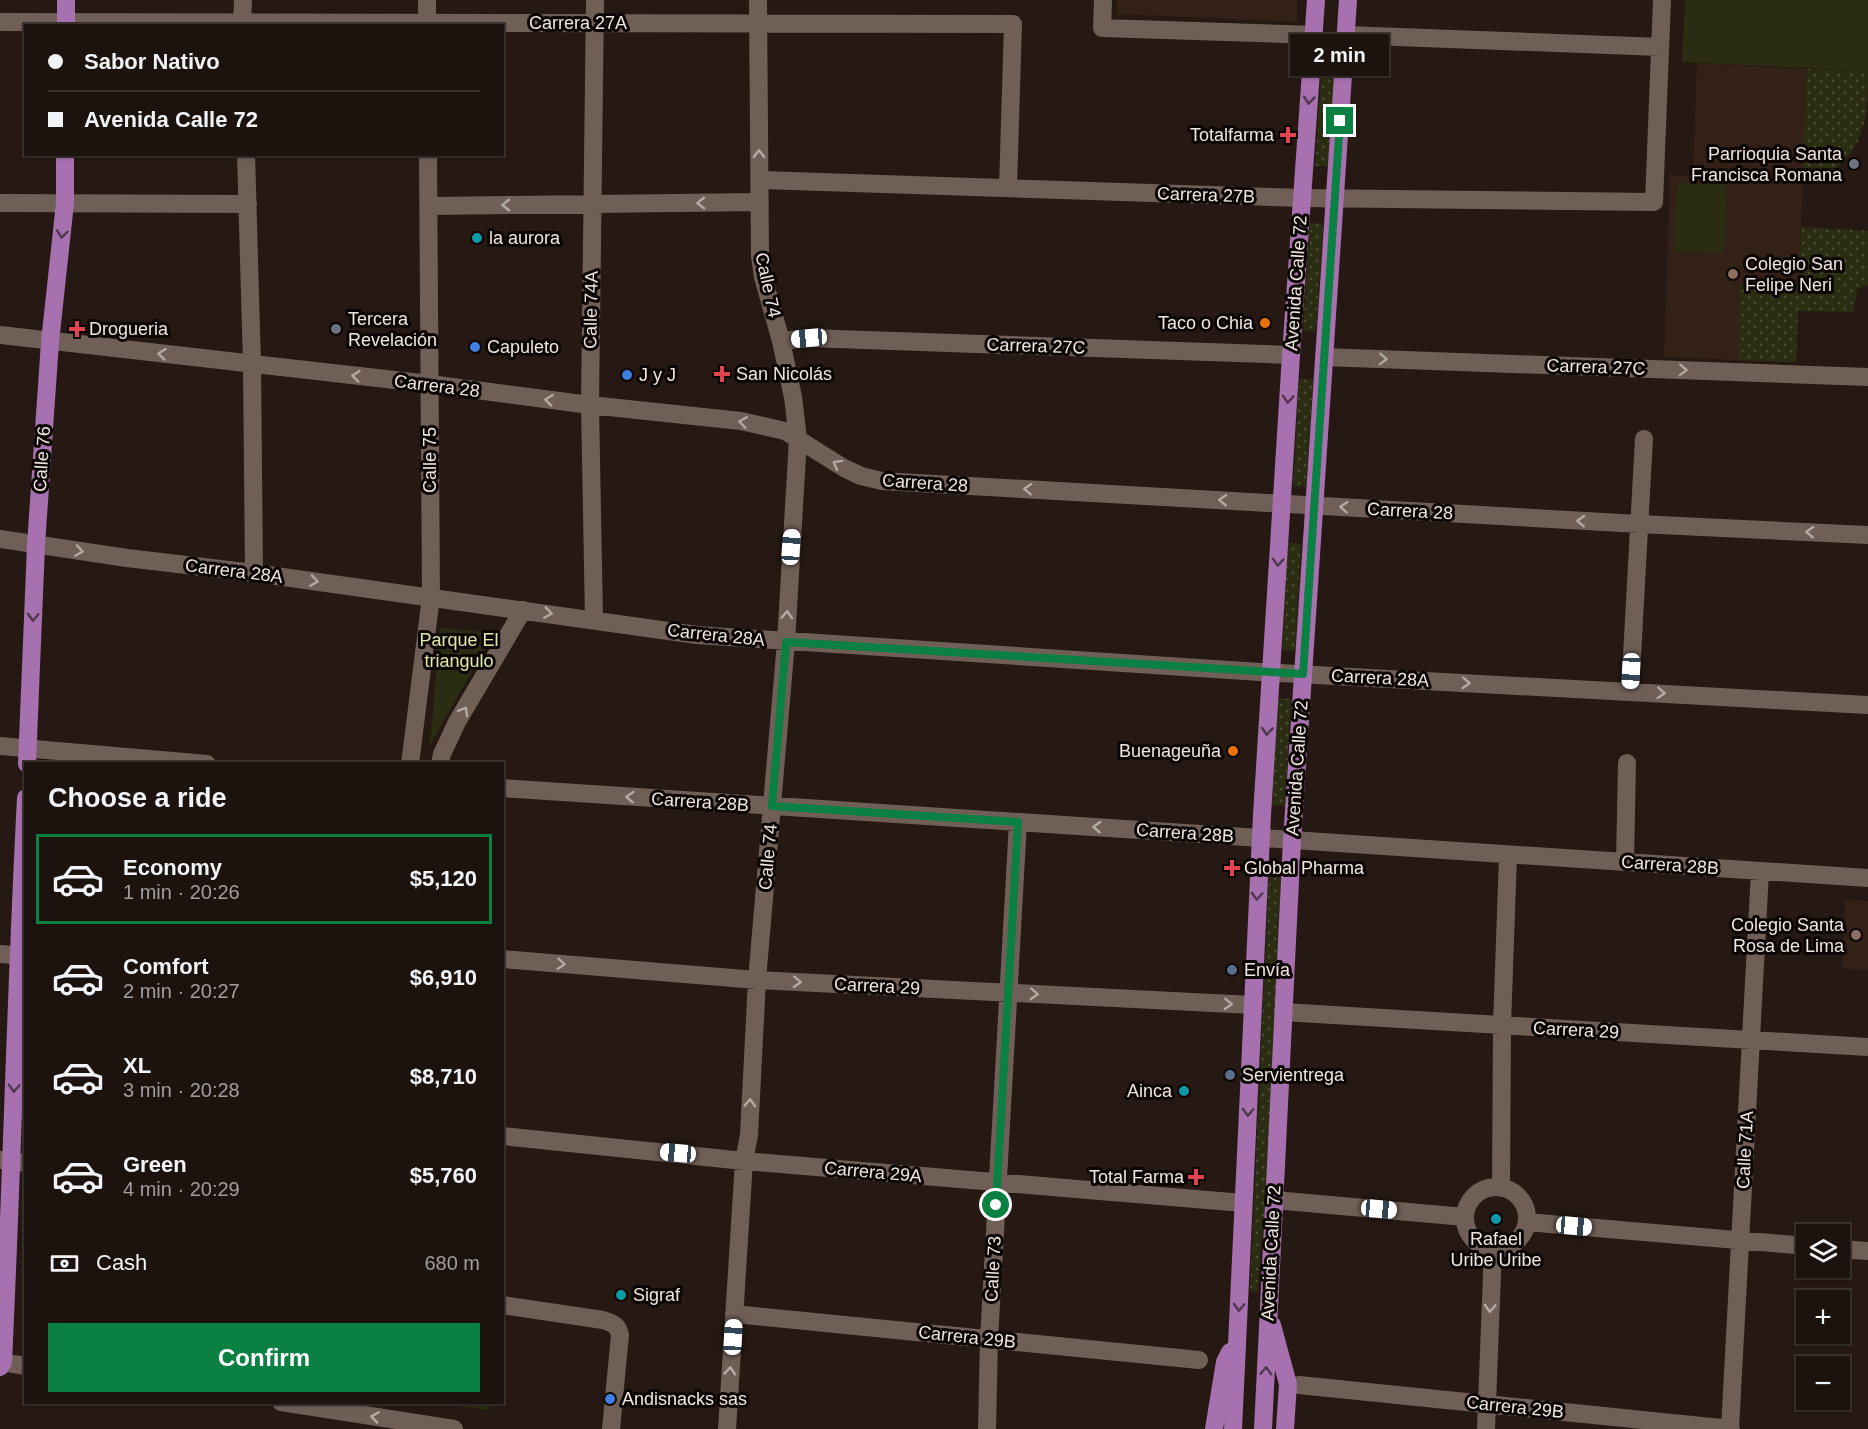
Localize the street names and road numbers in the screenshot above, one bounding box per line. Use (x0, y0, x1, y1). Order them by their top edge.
street label: Carrera 27A (529, 13, 627, 33)
street label: Carrera 27B (1157, 183, 1255, 207)
street label: Avenida Calle 72 (1281, 215, 1311, 351)
street label: Calle 74 (751, 251, 785, 319)
street label: Calle 74A (580, 271, 602, 349)
street label: Carrera 27C (986, 334, 1086, 358)
street label: Carrera 27C (1546, 355, 1646, 379)
street label: Carrera 28 (393, 371, 481, 401)
street label: Calle 76 (30, 425, 54, 493)
street label: Calle 75 (420, 427, 440, 493)
street label: Carrera 28 (881, 470, 969, 496)
street label: Carrera 28 (1367, 499, 1453, 523)
street label: Carrera 28A (184, 555, 284, 587)
street label: Carrera 28A (666, 620, 766, 650)
street label: Carrera 28A (1331, 665, 1429, 691)
street label: Avenida Calle 72 (1282, 700, 1312, 836)
street label: Carrera 28B (650, 789, 750, 815)
street label: Carrera 28B (1135, 820, 1235, 846)
street label: Calle 74 (755, 823, 781, 891)
street label: Carrera 28B (1620, 852, 1720, 878)
street label: Carrera 29 (834, 974, 920, 998)
street label: Carrera 29 (1533, 1018, 1619, 1042)
street label: Calle 71A (1733, 1111, 1757, 1189)
street label: Carrera 29A (823, 1158, 923, 1186)
street label: Avenida Calle 72 (1257, 1185, 1285, 1321)
street label: Calle 73 (981, 1235, 1005, 1303)
street label: Carrera 29B (917, 1322, 1017, 1352)
street label: Carrera 29B (1465, 1392, 1565, 1422)

